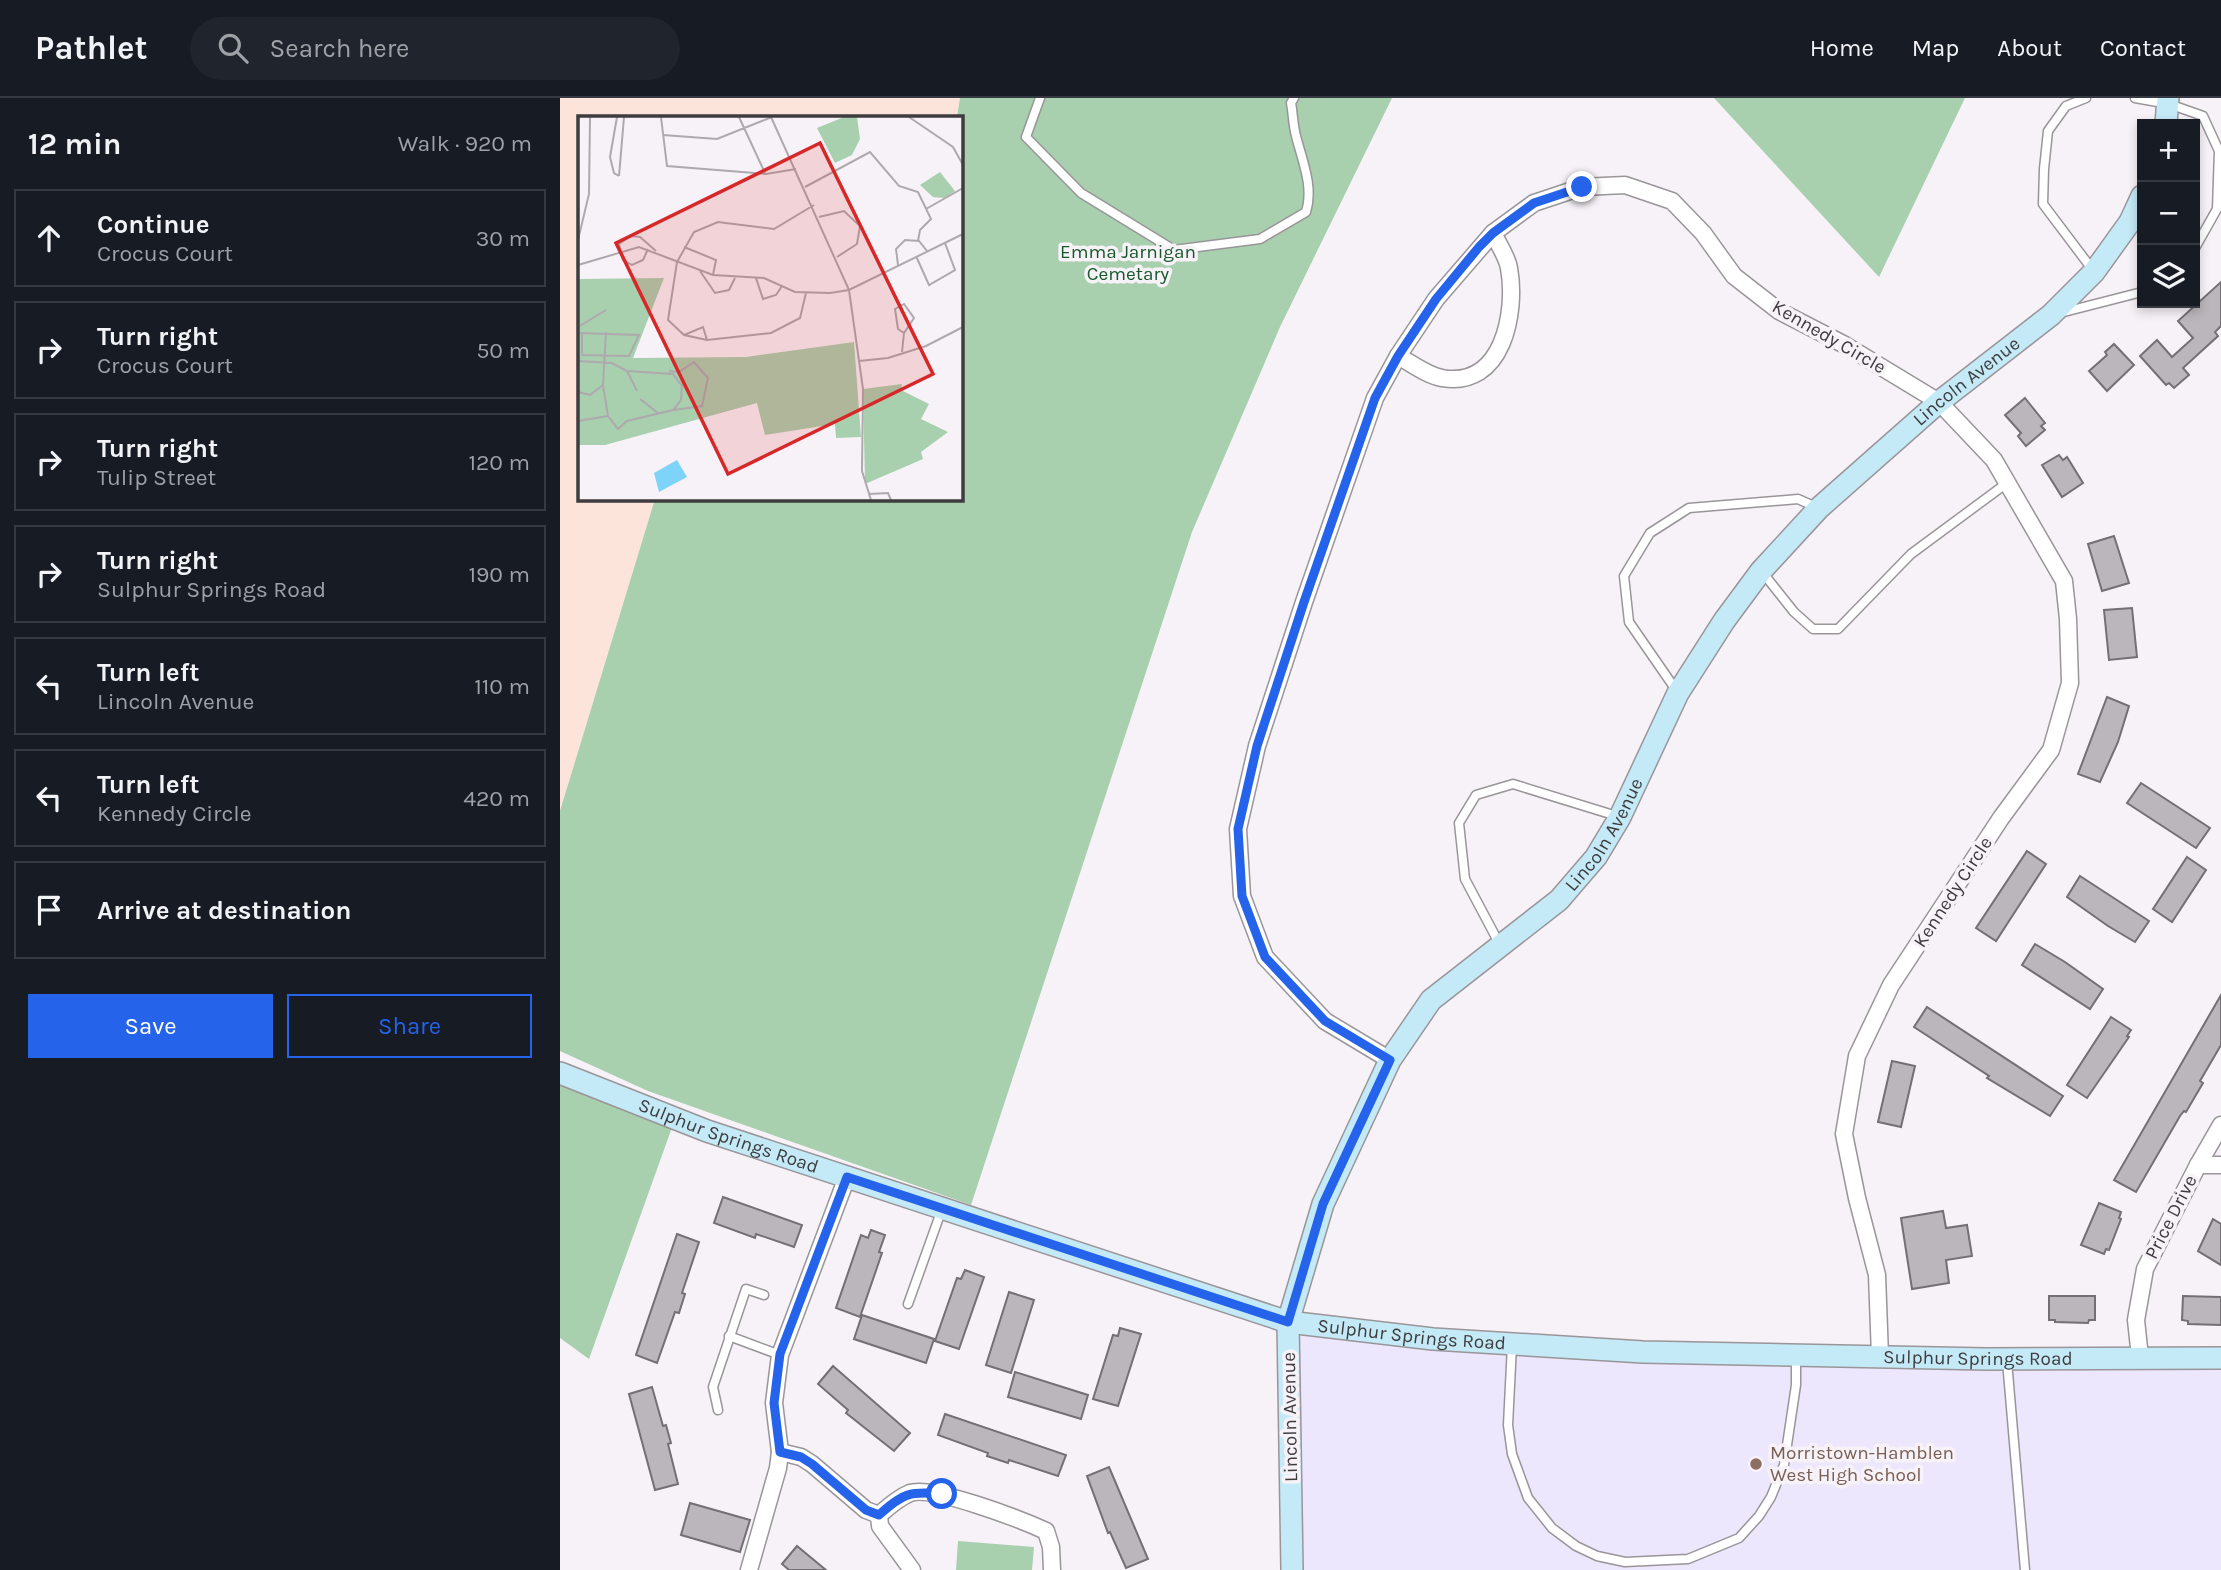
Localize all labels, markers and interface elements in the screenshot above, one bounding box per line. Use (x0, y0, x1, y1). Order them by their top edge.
search box (190, 17, 680, 80)
text: Pathlet (35, 29, 148, 67)
icon: search (214, 29, 252, 67)
text: Search here (270, 33, 409, 64)
text: Home (1810, 34, 1874, 62)
text: Map (1912, 34, 1959, 62)
text: About (1997, 34, 2062, 62)
text: Contact (2100, 34, 2186, 62)
inset map (578, 116, 962, 500)
map controls (2137, 119, 2200, 308)
button: + (2137, 119, 2200, 182)
text: 12 min (28, 126, 121, 162)
text: Walk · 920 m (398, 130, 532, 157)
route end (1566, 171, 1597, 202)
button: − (2137, 182, 2200, 245)
text: Continue (97, 209, 209, 240)
icon: ahead (30, 219, 68, 257)
text: 30 m (476, 225, 530, 252)
text: Crocus Court (97, 240, 233, 267)
park label: Emma Jarnigan Cemetary (1060, 241, 1196, 285)
button: layers (2137, 245, 2200, 308)
street label: Kennedy Circle (1768, 296, 1890, 378)
text: Turn right (97, 321, 218, 352)
icon: right (30, 331, 68, 369)
street label: Lincoln Avenue (1909, 332, 2024, 431)
text: 50 m (476, 337, 530, 364)
text: Crocus Court (97, 352, 233, 379)
text: Turn right (97, 433, 218, 464)
icon: right (30, 443, 68, 481)
text: 120 m (468, 449, 530, 476)
text: Tulip Street (97, 464, 216, 491)
text: Turn right (97, 545, 218, 576)
icon: right (30, 555, 68, 593)
text: 190 m (468, 561, 530, 588)
text: Sulphur Springs Road (97, 576, 326, 603)
text: Turn left (97, 657, 199, 688)
icon: left (30, 667, 68, 705)
text: 110 m (474, 673, 530, 700)
text: Lincoln Avenue (97, 688, 254, 715)
text: Turn left (97, 769, 199, 800)
street label: Lincoln Avenue (1560, 775, 1648, 896)
icon: left (30, 779, 68, 817)
text: 420 m (463, 785, 530, 812)
text: Kennedy Circle (97, 800, 252, 827)
street label: Kennedy Circle (1909, 832, 1997, 952)
icon: arrive (30, 891, 68, 929)
text: Arrive at destination (97, 895, 351, 926)
button: Save (28, 994, 273, 1058)
button: Share (287, 994, 532, 1058)
street label: Sulphur Springs Road (635, 1094, 821, 1178)
street label: Price Drive (2140, 1171, 2202, 1263)
street label: Sulphur Springs Road (1316, 1315, 1507, 1354)
street label: Sulphur Springs Road (1883, 1346, 2073, 1370)
street label: Lincoln Avenue (1278, 1352, 1302, 1482)
place label: Morristown-Hamblen West High School (1770, 1442, 1954, 1486)
marker: Morristown-Hamblen West High School (1748, 1456, 1764, 1472)
route start (926, 1478, 957, 1509)

